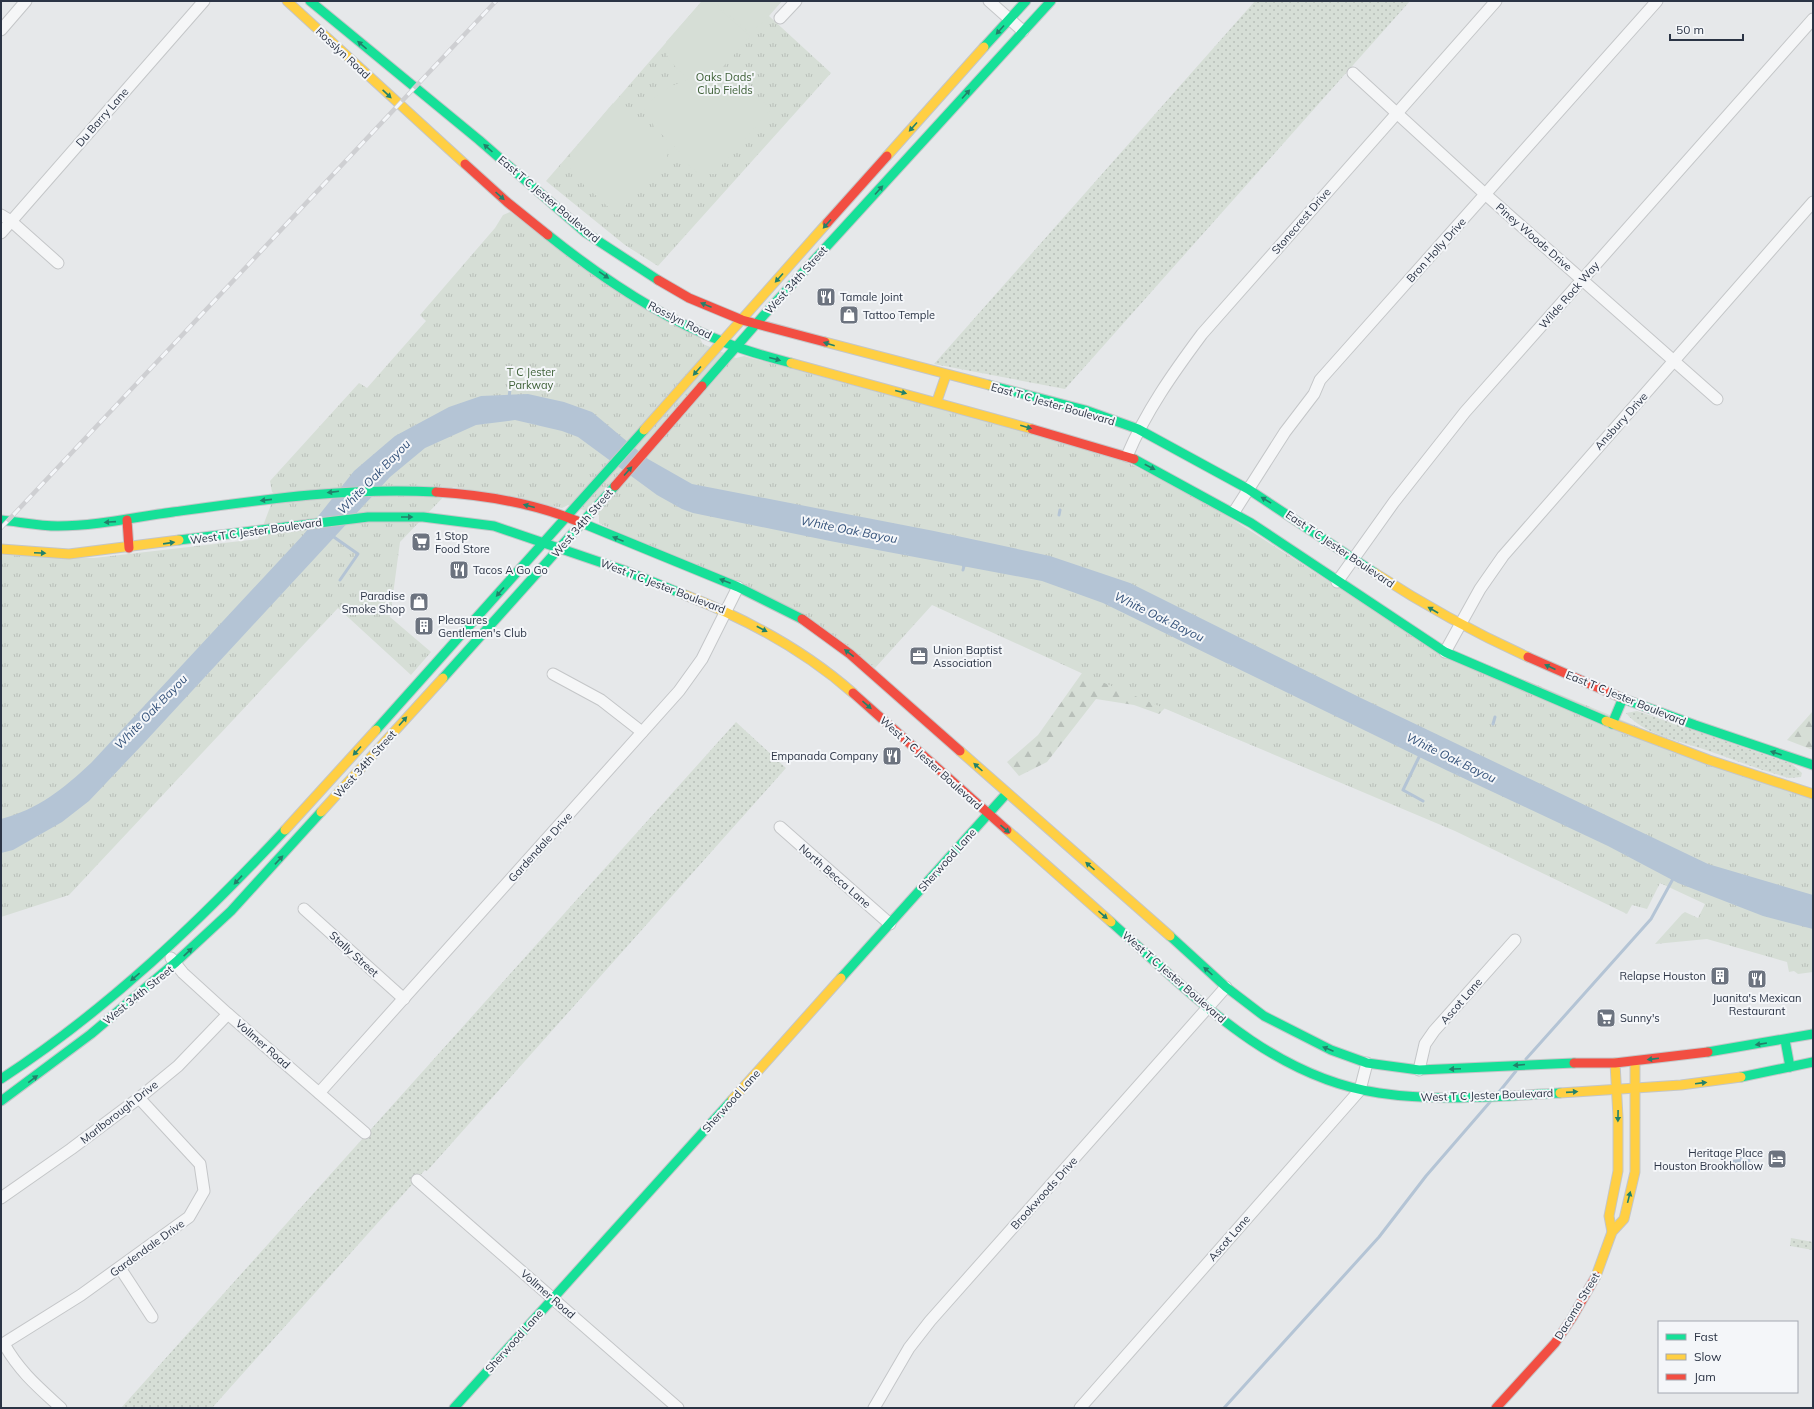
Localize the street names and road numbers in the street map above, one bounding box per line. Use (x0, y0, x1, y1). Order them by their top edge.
street label: Rosslyn Road (313, 24, 373, 82)
street label: Du Barry Lane (73, 85, 131, 149)
street label: East T C Jester Boulevard (495, 152, 603, 246)
street label: Stonecrest Drive (1268, 185, 1334, 257)
street label: Piney Woods Drive (1493, 200, 1575, 274)
street label: Bron Holly Drive (1403, 215, 1469, 285)
street label: West 34th Street (762, 243, 830, 317)
street label: Wilde Rock Way (1536, 258, 1602, 332)
street label: Rosslyn Road (646, 298, 714, 342)
street label: East T C Jester Boulevard (989, 380, 1117, 428)
street label: Ansbury Drive (1592, 389, 1650, 453)
street label: West 34th Street (548, 486, 616, 560)
street label: East T C Jester Boulevard (1283, 507, 1397, 591)
street label: West T C Jester Boulevard (189, 515, 323, 547)
street label: West T C Jester Boulevard (599, 556, 727, 616)
street label: East T C Jester Boulevard (1564, 668, 1688, 728)
street label: West T C Jester Boulevard (877, 713, 985, 813)
street label: West 34th Street (331, 727, 399, 801)
street label: Gardendale Drive (505, 809, 575, 885)
street label: Sherwood Lane (915, 826, 979, 894)
street label: North Becca Lane (796, 841, 874, 911)
street label: Stally Street (326, 928, 382, 980)
street label: West T C Jester Boulevard (1119, 928, 1229, 1026)
street label: West 34th Street (100, 962, 176, 1028)
street label: Ascot Lane (1437, 975, 1485, 1027)
street label: Vollmer Road (233, 1016, 293, 1072)
street label: Sherwood Lane (699, 1067, 763, 1135)
street label: Marlborough Drive (77, 1077, 161, 1147)
street label: West T C Jester Boulevard (1420, 1086, 1554, 1104)
street label: Brookwoods Drive (1008, 1154, 1080, 1232)
street label: Ascot Lane (1205, 1212, 1253, 1264)
street label: Gardendale Drive (107, 1216, 187, 1280)
street label: Vollmer Road (518, 1266, 578, 1322)
street label: Dacoma Street (1551, 1270, 1603, 1342)
street label: Sherwood Lane (482, 1307, 546, 1375)

